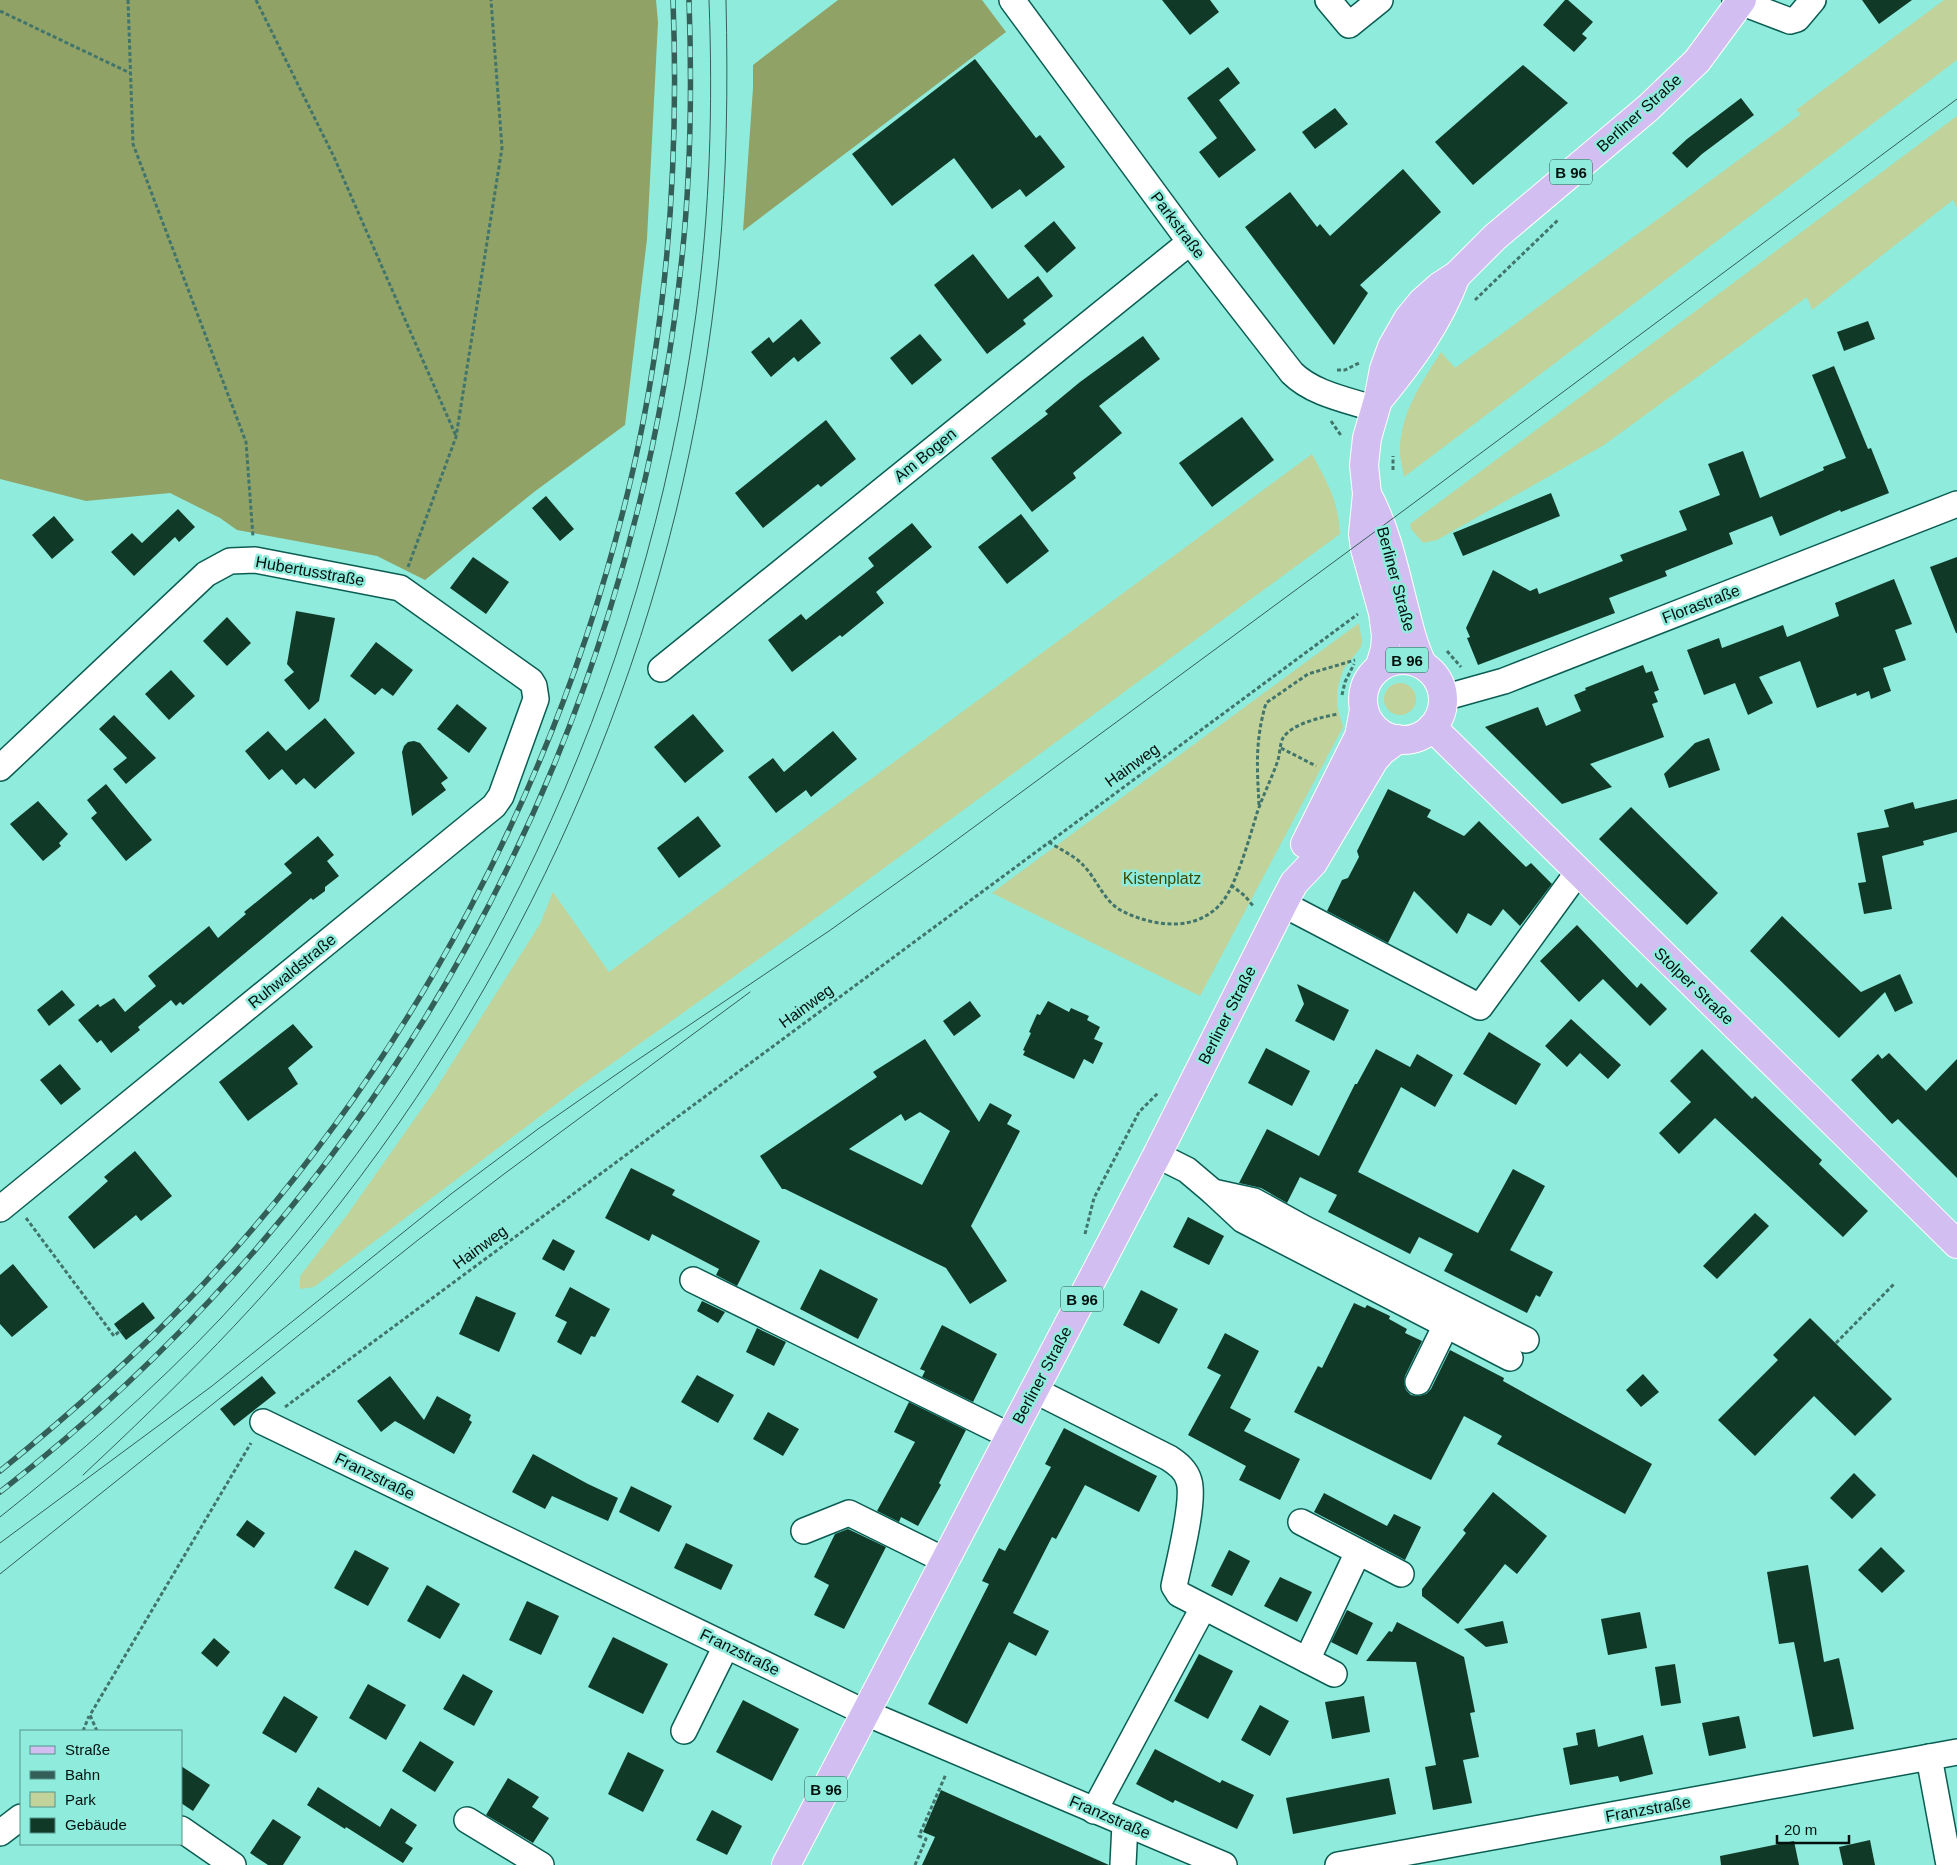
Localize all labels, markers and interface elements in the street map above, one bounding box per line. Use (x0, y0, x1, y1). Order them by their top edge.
street label: Berliner Straße (1593, 71, 1685, 155)
road number: B 96 (1550, 160, 1592, 184)
street label: Parkstraße (1148, 189, 1208, 261)
street label: Am Bogen (891, 425, 959, 485)
street label: Berliner Straße (1374, 525, 1418, 633)
street label: Hubertusstraße (254, 553, 366, 589)
street label: Florastraße (1660, 581, 1742, 627)
road number: B 96 (1386, 648, 1428, 672)
street label: Hainweg (1102, 740, 1162, 790)
park label: Kistenplatz (1123, 870, 1201, 887)
street label: Ruhwaldstraße (245, 930, 339, 1011)
street label: Stolper Straße (1651, 944, 1737, 1028)
street label: Berliner Straße (1195, 963, 1259, 1067)
street label: Hainweg (776, 981, 836, 1031)
street label: Hainweg (450, 1222, 510, 1272)
road number: B 96 (1061, 1286, 1103, 1312)
street label: Berliner Straße (1009, 1323, 1075, 1426)
street label: Franzstraße (333, 1449, 418, 1503)
street label: Franzstraße (698, 1625, 783, 1679)
legend (20, 1730, 182, 1845)
text: Straße (65, 1741, 110, 1758)
text: Bahn (65, 1766, 100, 1783)
road number: B 96 (805, 1776, 847, 1802)
text: Park (65, 1791, 96, 1808)
street label: Franzstraße (1067, 1792, 1153, 1842)
street label: Franzstraße (1604, 1793, 1692, 1825)
scale bar (1777, 1812, 1850, 1844)
text: Gebäude (65, 1816, 127, 1833)
text: 20 m (1784, 1821, 1817, 1838)

